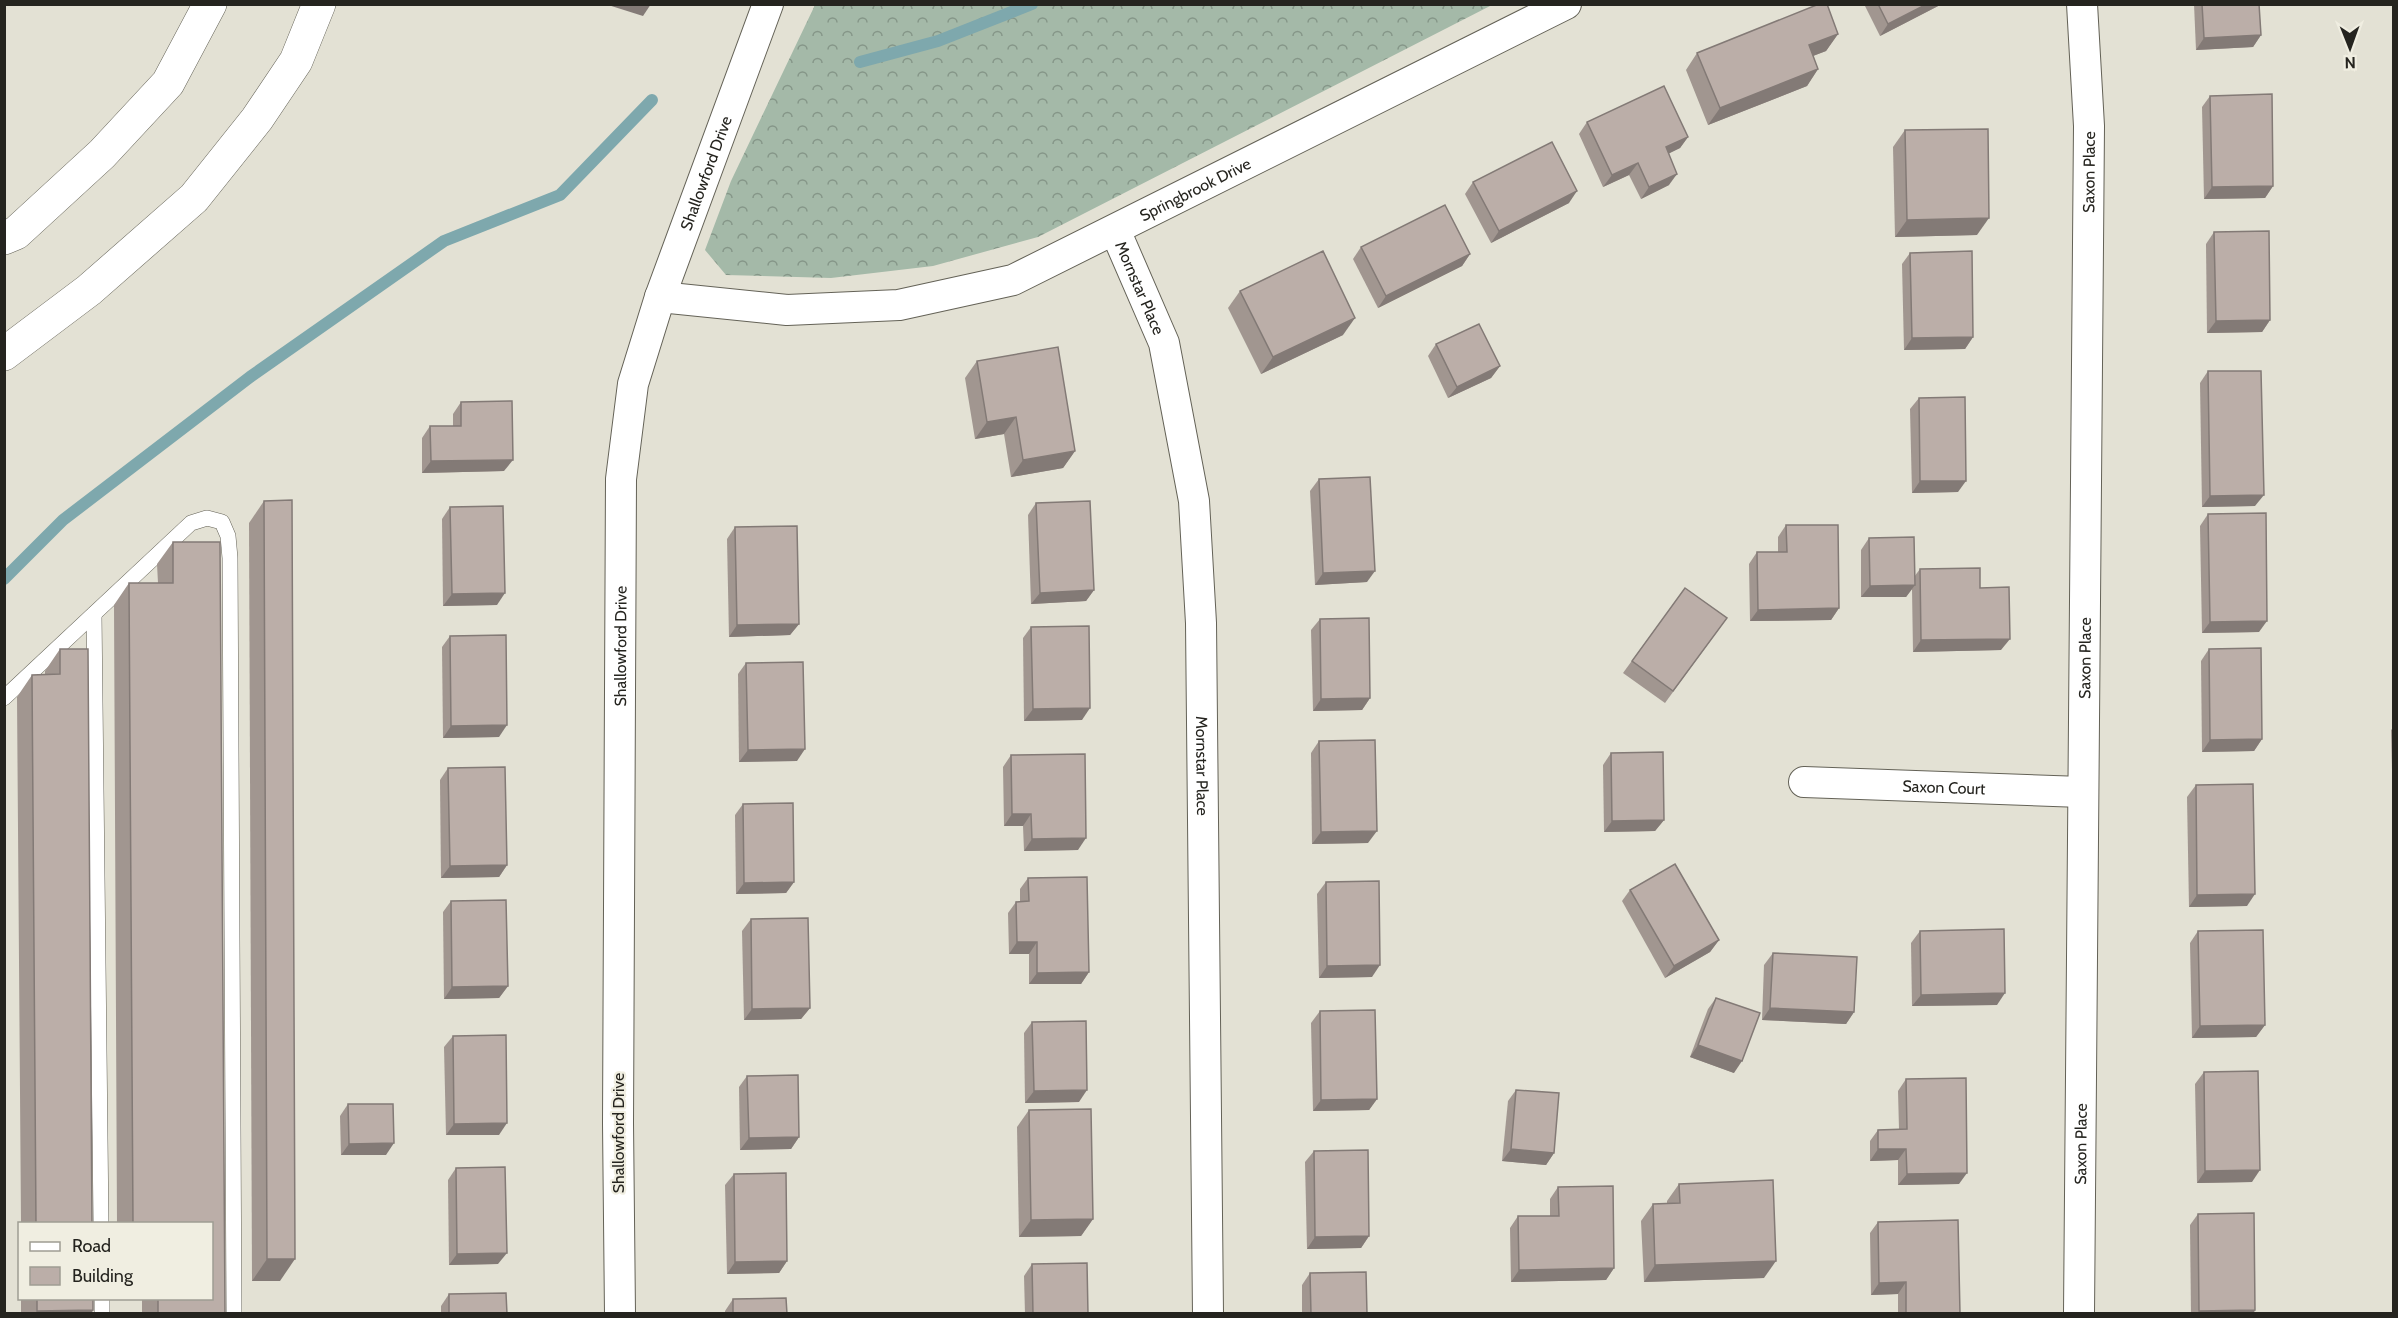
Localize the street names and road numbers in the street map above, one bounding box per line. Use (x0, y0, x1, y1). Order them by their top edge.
street label: Shallowford Drive (676, 113, 736, 233)
street label: Saxon Place (2079, 131, 2099, 213)
street label: Springbrook Drive (1137, 154, 1254, 225)
street label: Mornstar Place (1111, 238, 1168, 338)
street label: Shallowford Drive (611, 586, 631, 706)
street label: Saxon Place (2075, 617, 2095, 699)
street label: Mornstar Place (1192, 716, 1212, 816)
street label: Saxon Court (1902, 777, 1986, 799)
street label: Shallowford Drive (609, 1073, 628, 1193)
street label: Saxon Place (2071, 1103, 2091, 1185)

